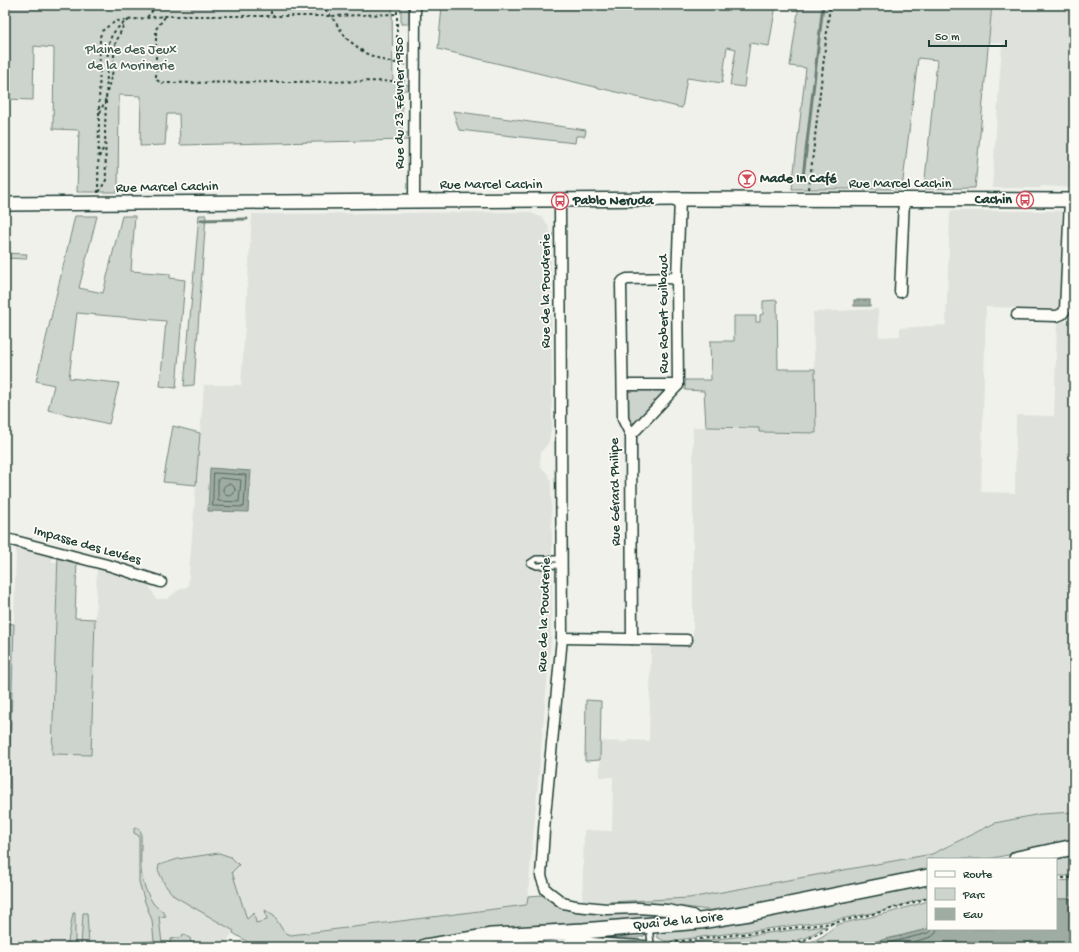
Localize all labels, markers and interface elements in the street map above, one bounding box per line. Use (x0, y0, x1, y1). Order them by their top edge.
scale bar (929, 22, 1006, 48)
text: 50 m (935, 31, 960, 45)
street label: Rue du 23 Février 1950 (392, 37, 409, 169)
park label: Plaine des Jeux de la Morinerie (84, 42, 177, 75)
bar icon: Made In Café (737, 169, 757, 189)
place label: Made In Café (760, 171, 837, 188)
street label: Rue Marcel Cachin (849, 176, 952, 193)
street label: Rue Marcel Cachin (440, 177, 543, 194)
street label: Rue Marcel Cachin (116, 179, 219, 197)
bus stop icon: Cachin (1015, 190, 1035, 210)
bus stop icon: Pablo Neruda (550, 191, 570, 211)
place label: Cachin (974, 192, 1012, 209)
place label: Pablo Neruda (572, 193, 655, 210)
street label: Rue de la Poudrerie (538, 233, 555, 348)
street label: Rue Robert Guilbaud (656, 253, 673, 374)
street label: Rue Gérard Philipe (607, 437, 625, 546)
street label: Impasse des Levées (31, 523, 143, 570)
street label: Rue de la Poudrerie (535, 557, 556, 673)
legend (927, 858, 1057, 930)
text: Route (963, 869, 993, 883)
text: Parc (962, 889, 986, 903)
street label: Quai de la Loire (632, 909, 725, 935)
text: Eau (963, 909, 983, 923)

